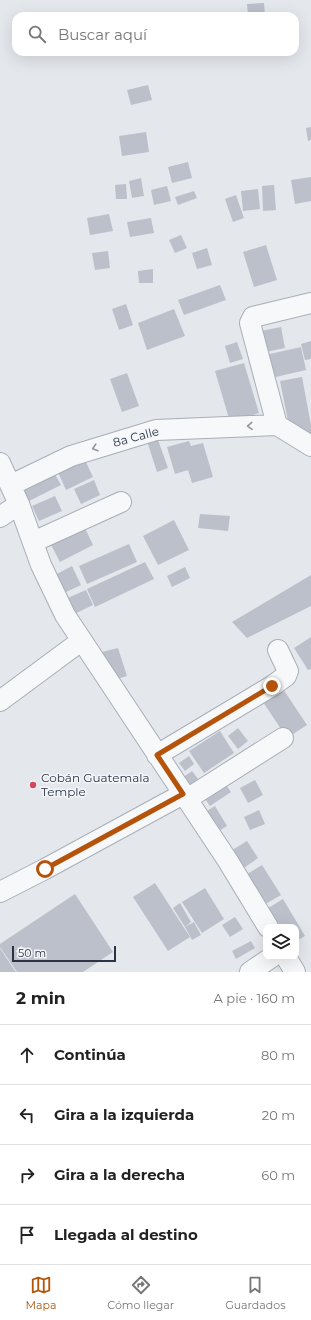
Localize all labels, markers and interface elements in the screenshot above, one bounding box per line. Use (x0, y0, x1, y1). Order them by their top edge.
search box (12, 12, 299, 56)
icon: search (26, 23, 48, 45)
text: Buscar aquí (58, 25, 147, 44)
one-way arrow (247, 422, 253, 430)
street label: 8a Calle (111, 423, 161, 450)
one-way arrow (92, 443, 99, 452)
route end (263, 677, 281, 695)
place label: Cobán Guatemala Temple (41, 770, 150, 799)
marker: Cobán Guatemala Temple (28, 780, 38, 790)
route start (36, 860, 54, 878)
map controls (263, 924, 299, 960)
button: layers (263, 924, 299, 960)
scale bar (12, 944, 116, 963)
text: 50 m (18, 946, 46, 960)
text: 2 min (16, 988, 66, 1008)
text: A pie · 160 m (214, 990, 295, 1006)
icon: ahead (16, 1044, 38, 1066)
text: Continúa (54, 1045, 126, 1064)
text: 80 m (261, 1047, 295, 1063)
icon: left (16, 1104, 38, 1126)
text: Gira a la izquierda (54, 1105, 194, 1124)
text: 20 m (262, 1107, 295, 1123)
icon: right (16, 1164, 38, 1186)
text: Gira a la derecha (54, 1165, 185, 1184)
text: 60 m (261, 1167, 295, 1183)
icon: arrive (16, 1224, 38, 1246)
text: Llegada al destino (54, 1225, 198, 1244)
tab: Mapa (25, 1274, 56, 1312)
tab: Cómo llegar (107, 1274, 174, 1312)
tab: Guardados (225, 1274, 286, 1312)

